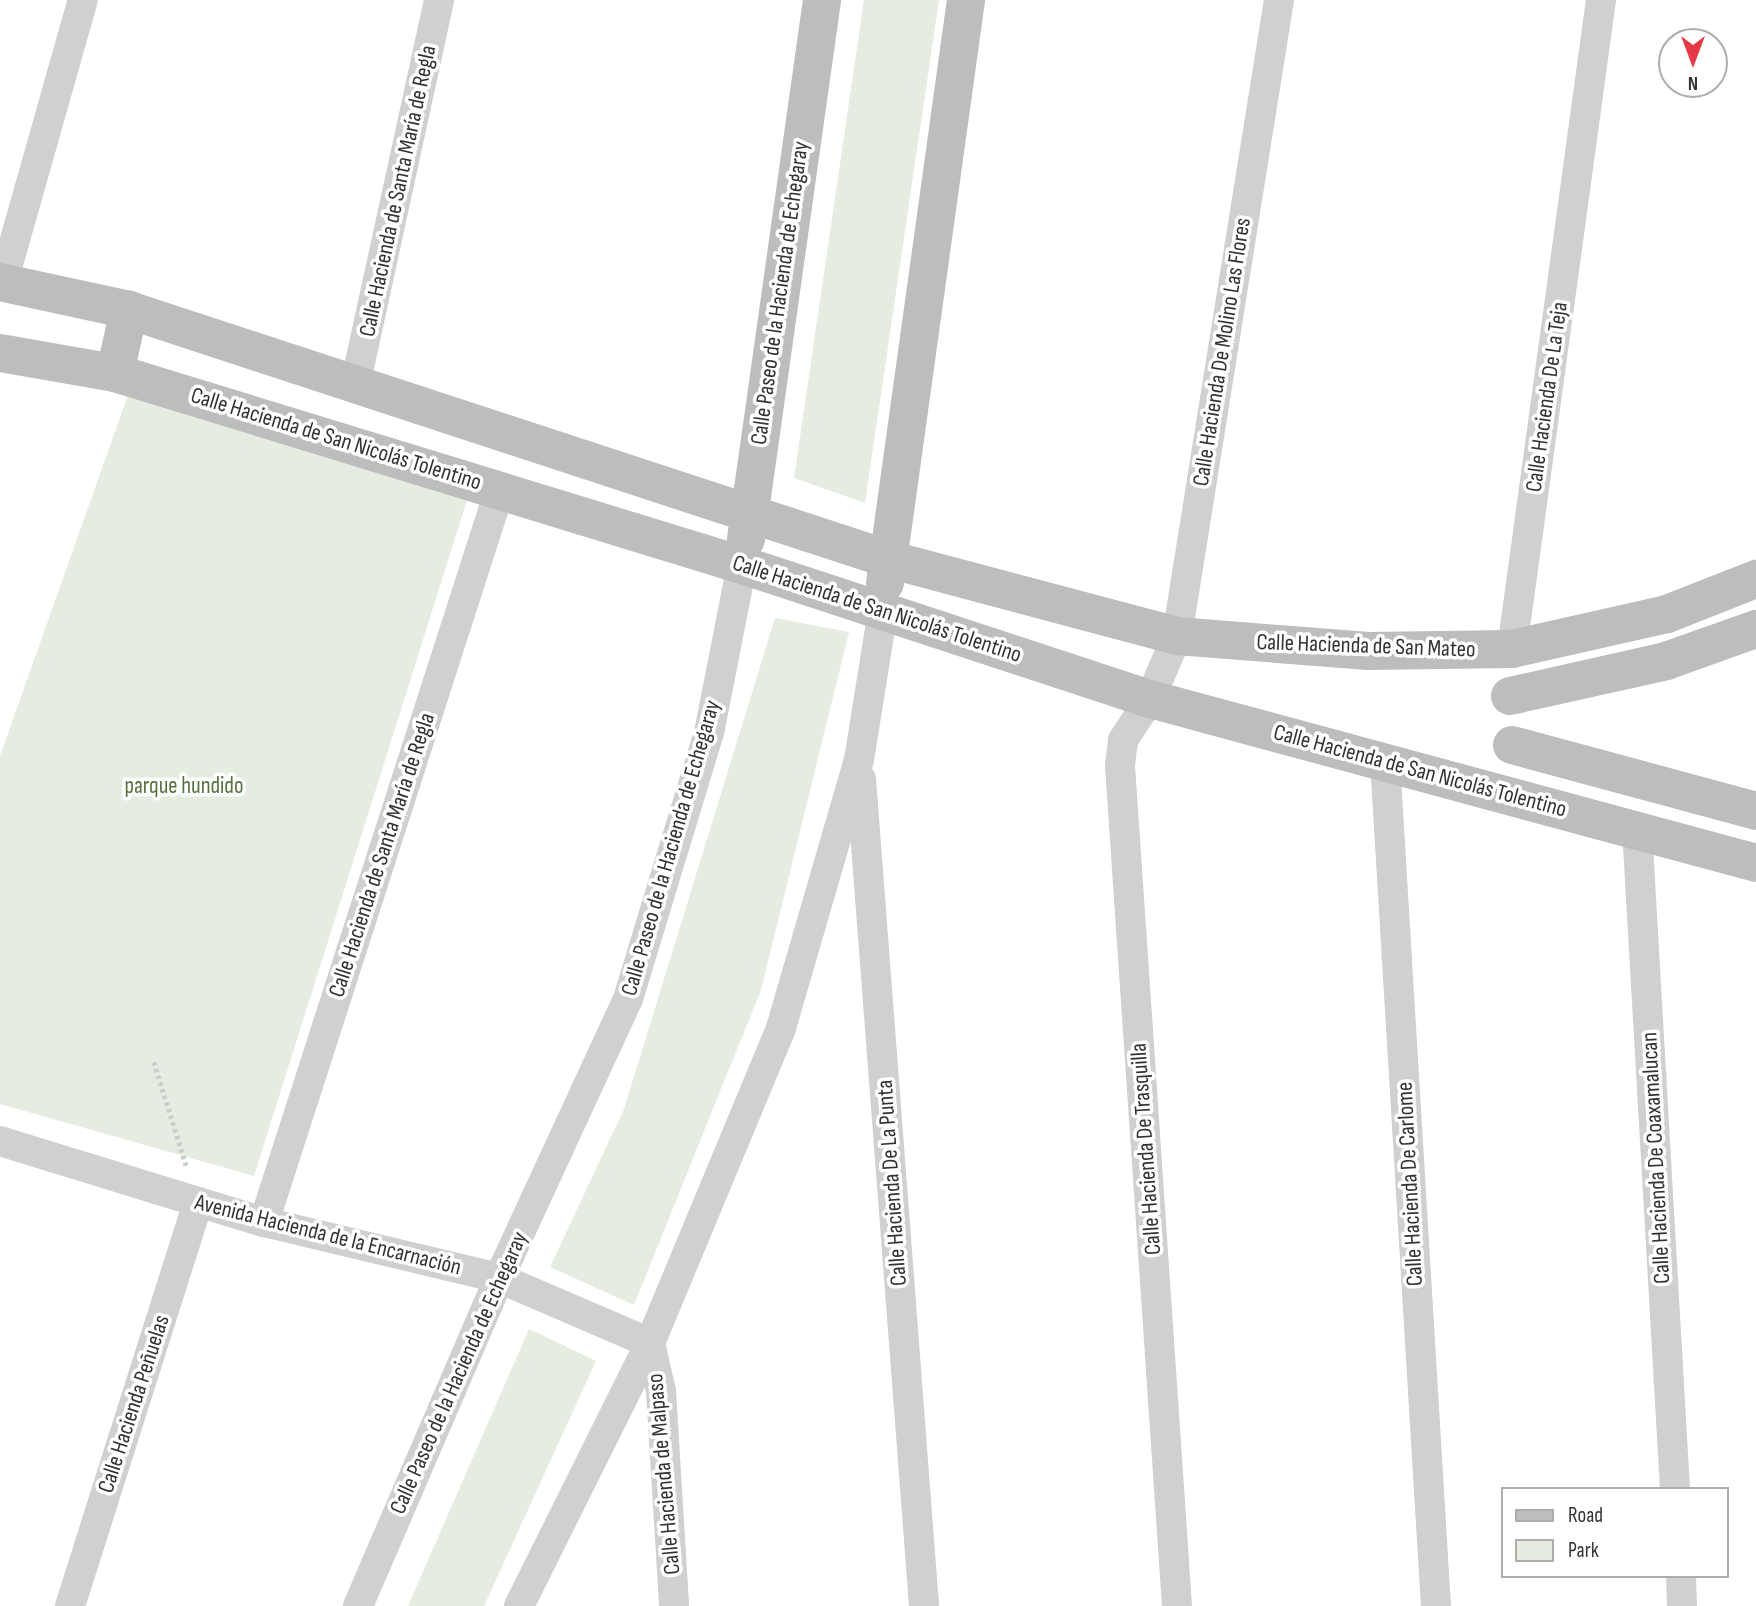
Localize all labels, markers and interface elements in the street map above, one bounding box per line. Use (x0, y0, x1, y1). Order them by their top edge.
north arrow (1658, 28, 1728, 98)
street label: Calle Hacienda de Santa María de Regla (354, 43, 442, 339)
text: N (1688, 71, 1698, 94)
street label: Calle Paseo de la Hacienda de Echegaray (745, 139, 815, 447)
street label: Calle Hacienda De Molino Las Flores (1187, 216, 1257, 488)
street label: Calle Hacienda De La Teja (1520, 300, 1574, 494)
street label: Calle Hacienda de San Nicolás Tolentino (187, 382, 485, 496)
street label: Calle Hacienda de San Nicolás Tolentino (729, 549, 1025, 669)
street label: Calle Hacienda de San Mateo (1256, 628, 1476, 664)
street label: Calle Paseo de la Hacienda de Echegaray (616, 697, 726, 999)
street label: Calle Hacienda de Santa María de Regla (323, 709, 441, 1001)
street label: Calle Hacienda de San Nicolás Tolentino (1270, 719, 1570, 823)
park label: parque hundido (125, 772, 243, 800)
street label: Calle Hacienda De Coaxamalucan (1636, 1031, 1676, 1285)
street label: Calle Hacienda De Trasquilla (1125, 1042, 1167, 1256)
street label: Calle Hacienda De La Punta (871, 1079, 913, 1287)
street label: Calle Hacienda De Carlome (1391, 1081, 1429, 1287)
street label: Avenida Hacienda de la Encarnación (192, 1189, 464, 1281)
street label: Calle Paseo de la Hacienda de Echegaray (384, 1228, 534, 1518)
street label: Calle Hacienda Peñuelas (92, 1312, 176, 1496)
street label: Calle Hacienda de Malpaso (641, 1372, 687, 1576)
legend (1500, 1487, 1728, 1578)
text: Road (1568, 1503, 1603, 1528)
text: Park (1568, 1538, 1599, 1563)

